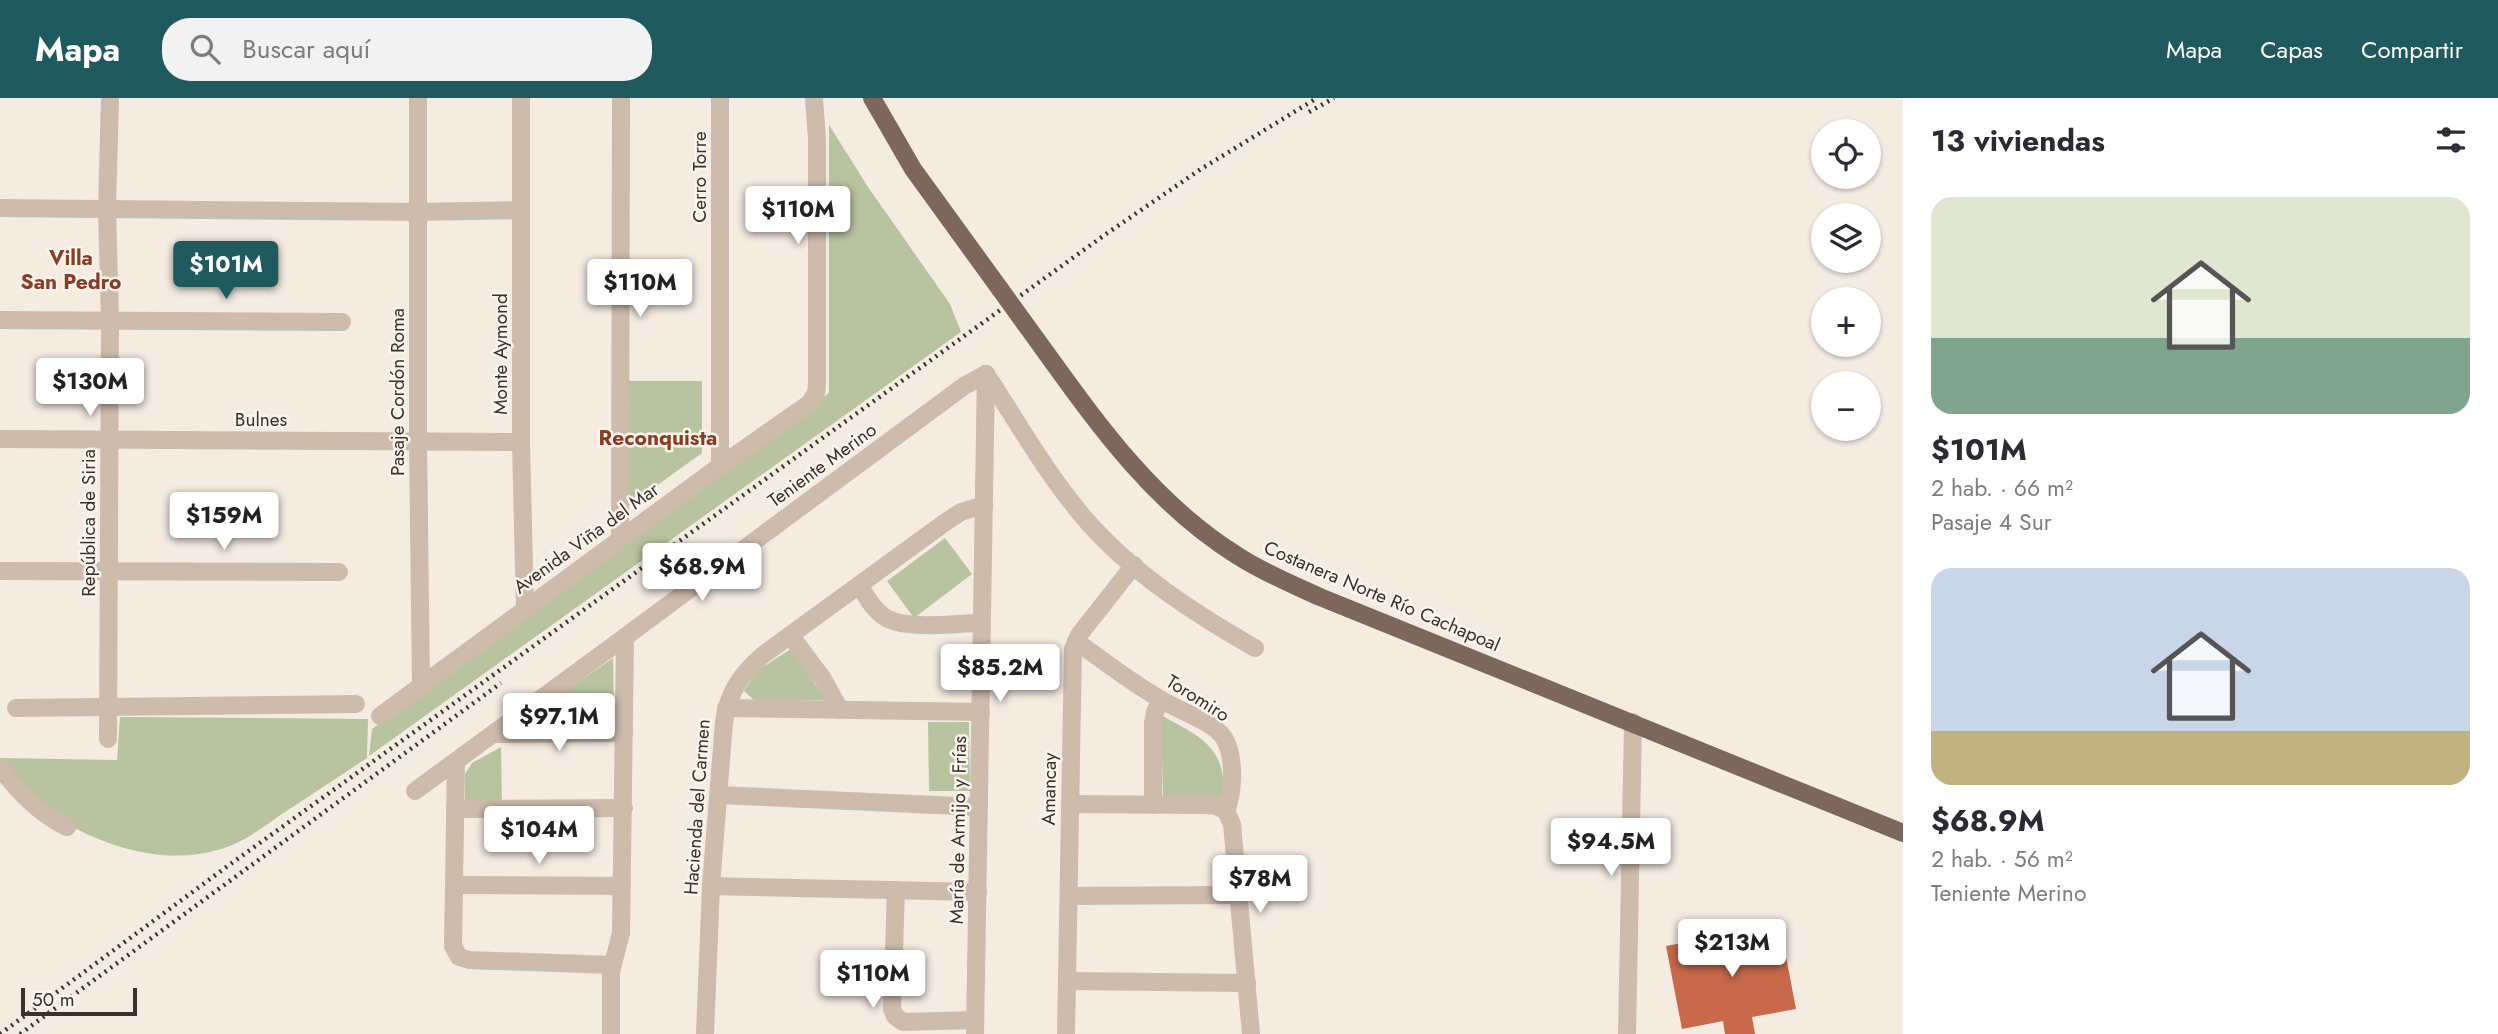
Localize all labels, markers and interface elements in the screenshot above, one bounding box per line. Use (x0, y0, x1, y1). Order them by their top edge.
search box (162, 18, 652, 81)
text: Mapa (35, 26, 120, 73)
icon: search (186, 30, 224, 68)
text: Buscar aquí (242, 30, 370, 68)
text: Mapa (2166, 32, 2222, 67)
text: Capas (2260, 32, 2323, 67)
text: Compartir (2361, 32, 2463, 67)
map controls (1811, 119, 1881, 441)
button: locate (1811, 119, 1881, 189)
text: 13 viviendas (1931, 119, 2105, 162)
icon: filters (2432, 121, 2470, 159)
street label: Cerro Torre (686, 131, 713, 223)
pin: $110M (749, 186, 847, 246)
text: $110M (761, 192, 835, 226)
button: layers (1811, 203, 1881, 273)
pin: $101M (177, 242, 275, 301)
icon: home (2138, 242, 2264, 368)
district label: Villa San Pedro (21, 243, 121, 297)
text: $101M (189, 247, 263, 281)
pin: $110M (591, 260, 689, 319)
text: $110M (603, 265, 677, 299)
button: + (1811, 287, 1881, 357)
street label: Monte Aymond (487, 293, 514, 415)
street label: Pasaje Cordón Roma (384, 308, 411, 476)
pin: $130M (41, 358, 139, 418)
text: $130M (52, 364, 128, 398)
button: − (1811, 371, 1881, 441)
street label: Bulnes (235, 406, 288, 433)
street label: Teniente Merino (762, 416, 882, 514)
district label: Reconquista (599, 423, 717, 453)
text: $101M (1931, 428, 2027, 471)
street label: República de Siria (75, 449, 102, 597)
text: 2 hab. · 66 m² (1931, 471, 2073, 505)
street label: Avenida Viña del Mar (508, 476, 665, 600)
pin: $159M (175, 492, 273, 552)
text: $159M (186, 498, 262, 532)
text: Pasaje 4 Sur (1931, 505, 2052, 539)
street label: Costanera Norte Río Cachapoal (1260, 534, 1504, 658)
pin: $68.9M (645, 544, 759, 603)
text: $68.9M (658, 549, 746, 583)
icon: home (2138, 613, 2264, 739)
pin: $85.2M (943, 644, 1057, 704)
text: $85.2M (957, 650, 1043, 684)
street label: Toromiro (1161, 668, 1235, 728)
pin: $97.1M (502, 694, 616, 753)
text: $97.1M (519, 699, 599, 733)
street label: Hacienda del Carmen (677, 718, 717, 896)
street label: María de Armijo y Frías (943, 735, 973, 924)
street label: Amancay (1035, 752, 1063, 826)
text: $68.9M (1931, 799, 2045, 842)
pin: $104M (490, 806, 588, 866)
text: $104M (500, 812, 578, 846)
pin: $94.5M (1554, 818, 1668, 878)
text: $94.5M (1567, 824, 1655, 858)
text: 2 hab. · 56 m² (1931, 842, 2073, 876)
pin: $78M (1219, 856, 1301, 915)
text: $78M (1228, 861, 1292, 895)
text: Teniente Merino (1931, 876, 2086, 910)
pin: $213M (1683, 920, 1781, 979)
text: $213M (1694, 925, 1770, 959)
pin: $110M (824, 950, 922, 1010)
text: $110M (836, 956, 910, 990)
scale bar (21, 985, 136, 1017)
text: 50 m (32, 986, 75, 1013)

